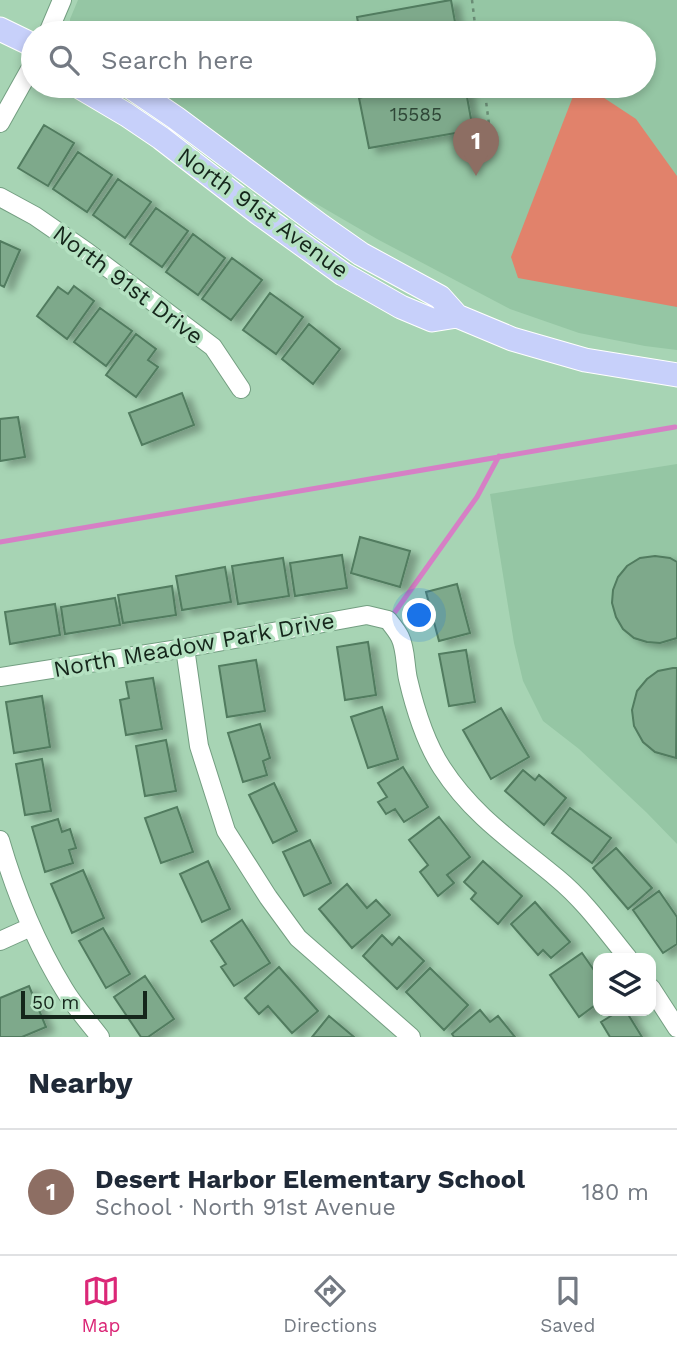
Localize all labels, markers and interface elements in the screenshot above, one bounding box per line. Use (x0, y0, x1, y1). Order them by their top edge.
search box (21, 21, 656, 98)
icon: search (45, 41, 83, 79)
text: Search here (101, 45, 253, 75)
house number: 15585 (390, 103, 442, 126)
pin: 1 (453, 118, 499, 176)
street label: North 91st Avenue (173, 142, 353, 284)
street label: North 91st Drive (48, 220, 208, 350)
your location (402, 598, 436, 632)
street label: North Meadow Park Drive (51, 607, 337, 683)
map controls (593, 953, 656, 1016)
button: layers (593, 953, 656, 1016)
scale bar (21, 988, 147, 1020)
text: 50 m (32, 991, 79, 1014)
text: Nearby (28, 1065, 133, 1100)
text: Desert Harbor Elementary School (95, 1164, 525, 1194)
text: 1 (46, 1179, 56, 1206)
text: 180 m (582, 1179, 649, 1206)
text: School · North 91st Avenue (95, 1194, 396, 1221)
tab: Map (82, 1272, 120, 1337)
tab: Directions (283, 1272, 377, 1337)
tab: Saved (540, 1272, 595, 1337)

